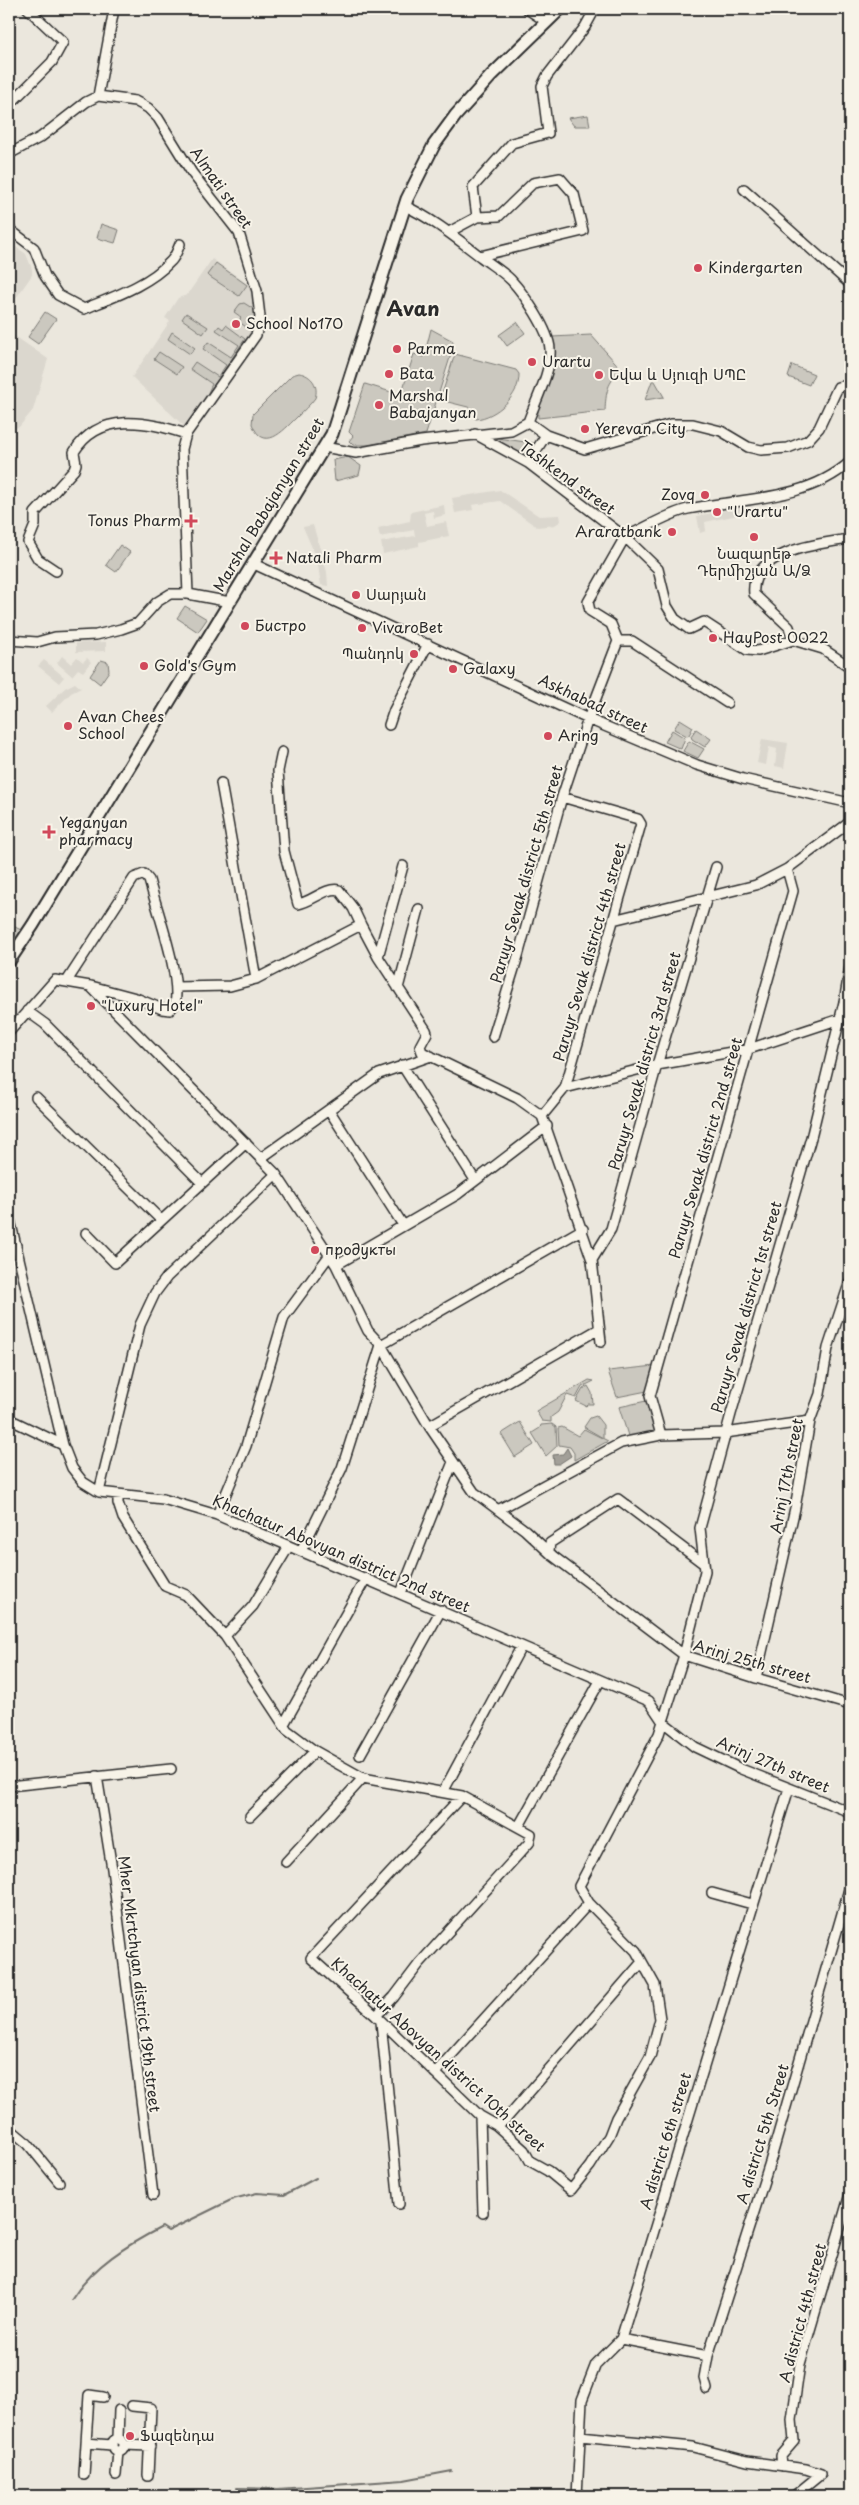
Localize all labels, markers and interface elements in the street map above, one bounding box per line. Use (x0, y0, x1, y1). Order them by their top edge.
street label: Almati street (186, 142, 259, 233)
place label: Kindergarten (708, 255, 803, 278)
marker: Kindergarten (692, 262, 704, 274)
district label: Avan (386, 293, 440, 323)
place label: School No170 (246, 311, 343, 334)
marker: School No170 (230, 318, 242, 330)
place label: Parma (407, 336, 456, 359)
marker: Parma (391, 343, 403, 355)
place label: Urartu (542, 349, 591, 372)
marker: Urartu (526, 356, 538, 368)
place label: Bata (399, 361, 435, 384)
place label: Եվա և Սյուզի ՍՊԸ (609, 362, 746, 385)
marker: Bata (383, 368, 395, 380)
marker: Եվա և Սյուզի ՍՊԸ (593, 369, 605, 381)
place label: Marshal Babajanyan (389, 383, 477, 423)
marker: Marshal Babajanyan (373, 399, 385, 411)
street label: Marshal Babajanyan street (206, 413, 329, 596)
place label: Yerevan City (595, 416, 686, 439)
marker: Yerevan City (579, 423, 591, 435)
street label: Tashkend street (515, 434, 621, 520)
place label: Zovq (661, 482, 695, 505)
marker: Zovq (699, 489, 711, 501)
place label: "Urartu" (727, 499, 788, 522)
marker: "Urartu" (711, 506, 723, 518)
place label: Tonus Pharm (88, 508, 181, 531)
marker: Tonus Pharm (185, 515, 197, 527)
place label: Araratbank (575, 519, 662, 542)
marker: Araratbank (666, 526, 678, 538)
marker: Նազարեթ Դերմիշյան Ա/Ձ (748, 531, 760, 543)
place label: Նազարեթ Դերմիշյան Ա/Ձ (697, 541, 811, 581)
place label: Natali Pharm (286, 545, 382, 568)
marker: Natali Pharm (270, 552, 282, 564)
place label: Սարյան (366, 582, 426, 605)
marker: Սարյան (350, 589, 362, 601)
place label: Бистро (255, 613, 306, 636)
place label: VivaroBet (372, 615, 443, 638)
marker: Бистро (239, 620, 251, 632)
marker: VivaroBet (356, 622, 368, 634)
place label: HayPost 0022 (723, 625, 829, 648)
marker: HayPost 0022 (707, 632, 719, 644)
place label: Պանդոկ (342, 641, 404, 664)
marker: Պանդոկ (408, 648, 420, 660)
place label: Gold's Gym (154, 653, 237, 676)
place label: Galaxy (463, 656, 516, 679)
marker: Gold's Gym (138, 660, 150, 672)
marker: Galaxy (447, 663, 459, 675)
street label: Askhabad street (535, 667, 652, 738)
place label: Avan Chees School (78, 704, 164, 744)
marker: Avan Chees School (62, 720, 74, 732)
place label: Aring (558, 723, 599, 746)
marker: Aring (542, 730, 554, 742)
street label: Paruyr Sevak district 5th street (483, 762, 568, 985)
place label: Yeganyan pharmacy (59, 810, 133, 850)
marker: Yeganyan pharmacy (43, 826, 55, 838)
street label: Paruyr Sevak district 4th street (546, 840, 631, 1064)
street label: Paruyr Sevak district 3rd street (601, 949, 686, 1172)
place label: "Luxury Hotel" (101, 993, 203, 1016)
marker: "Luxury Hotel" (85, 1000, 97, 1012)
street label: Paruyr Sevak district 2nd street (662, 1034, 747, 1261)
street label: Paruyr Sevak district 1st street (704, 1198, 787, 1415)
place label: продукты (325, 1237, 396, 1260)
marker: продукты (309, 1244, 321, 1256)
street label: Arinj 17th street (763, 1416, 808, 1535)
street label: Khachatur Abovyan district 2nd street (209, 1488, 474, 1617)
street label: Arinj 25th street (691, 1633, 814, 1688)
street label: Arinj 27th street (714, 1729, 834, 1798)
street label: Mher Mkrtchyan district 19th street (113, 1854, 168, 2113)
street label: Khachatur Abovyan district 10th street (327, 1951, 551, 2157)
street label: A district 5th Street (729, 2061, 794, 2206)
street label: A district 6th street (633, 2069, 696, 2212)
street label: A district 4th street (772, 2240, 831, 2385)
place label: Ֆազենդա (140, 2423, 215, 2446)
marker: Ֆազենդա (124, 2430, 136, 2442)

